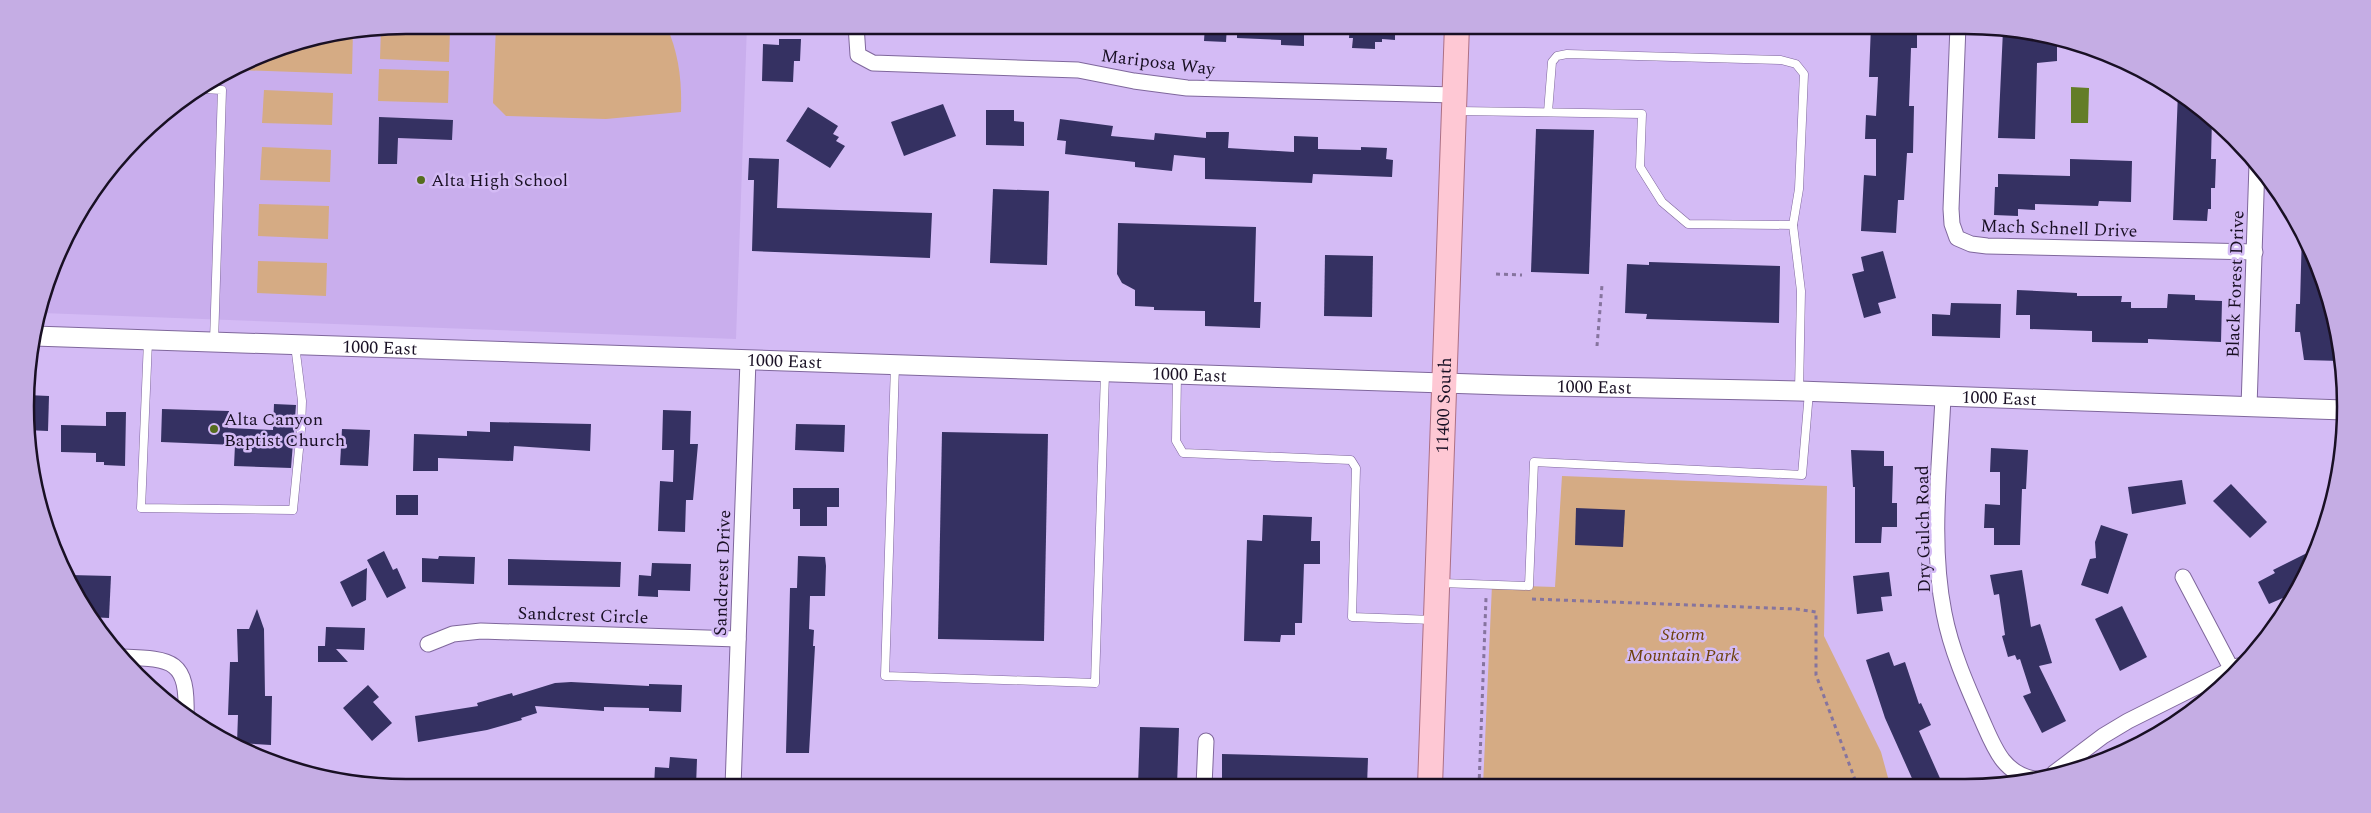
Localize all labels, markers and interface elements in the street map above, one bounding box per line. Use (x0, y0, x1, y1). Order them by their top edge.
street label: Mariposa Way (1099, 42, 1218, 83)
place label: Alta High School (431, 167, 568, 194)
marker: Alta High School (415, 174, 427, 186)
street label: Black Forest Drive (2219, 210, 2252, 358)
street label: Mach Schnell Drive (1980, 212, 2138, 245)
street label: 1000 East (342, 333, 418, 363)
street label: 1000 East (747, 347, 823, 376)
street label: 11400 South (1429, 357, 1459, 454)
street label: 1000 East (1151, 360, 1227, 390)
street label: 1000 East (1556, 373, 1632, 402)
street label: 1000 East (1961, 384, 2037, 413)
place label: Alta Canyon Baptist Church (224, 406, 345, 454)
marker: Alta Canyon Baptist Church (208, 423, 220, 435)
street label: Dry Gulch Road (1909, 465, 1938, 593)
street label: Sandcrest Drive (707, 509, 738, 637)
street label: Sandcrest Circle (517, 600, 649, 631)
park label: Storm Mountain Park (1627, 621, 1740, 669)

